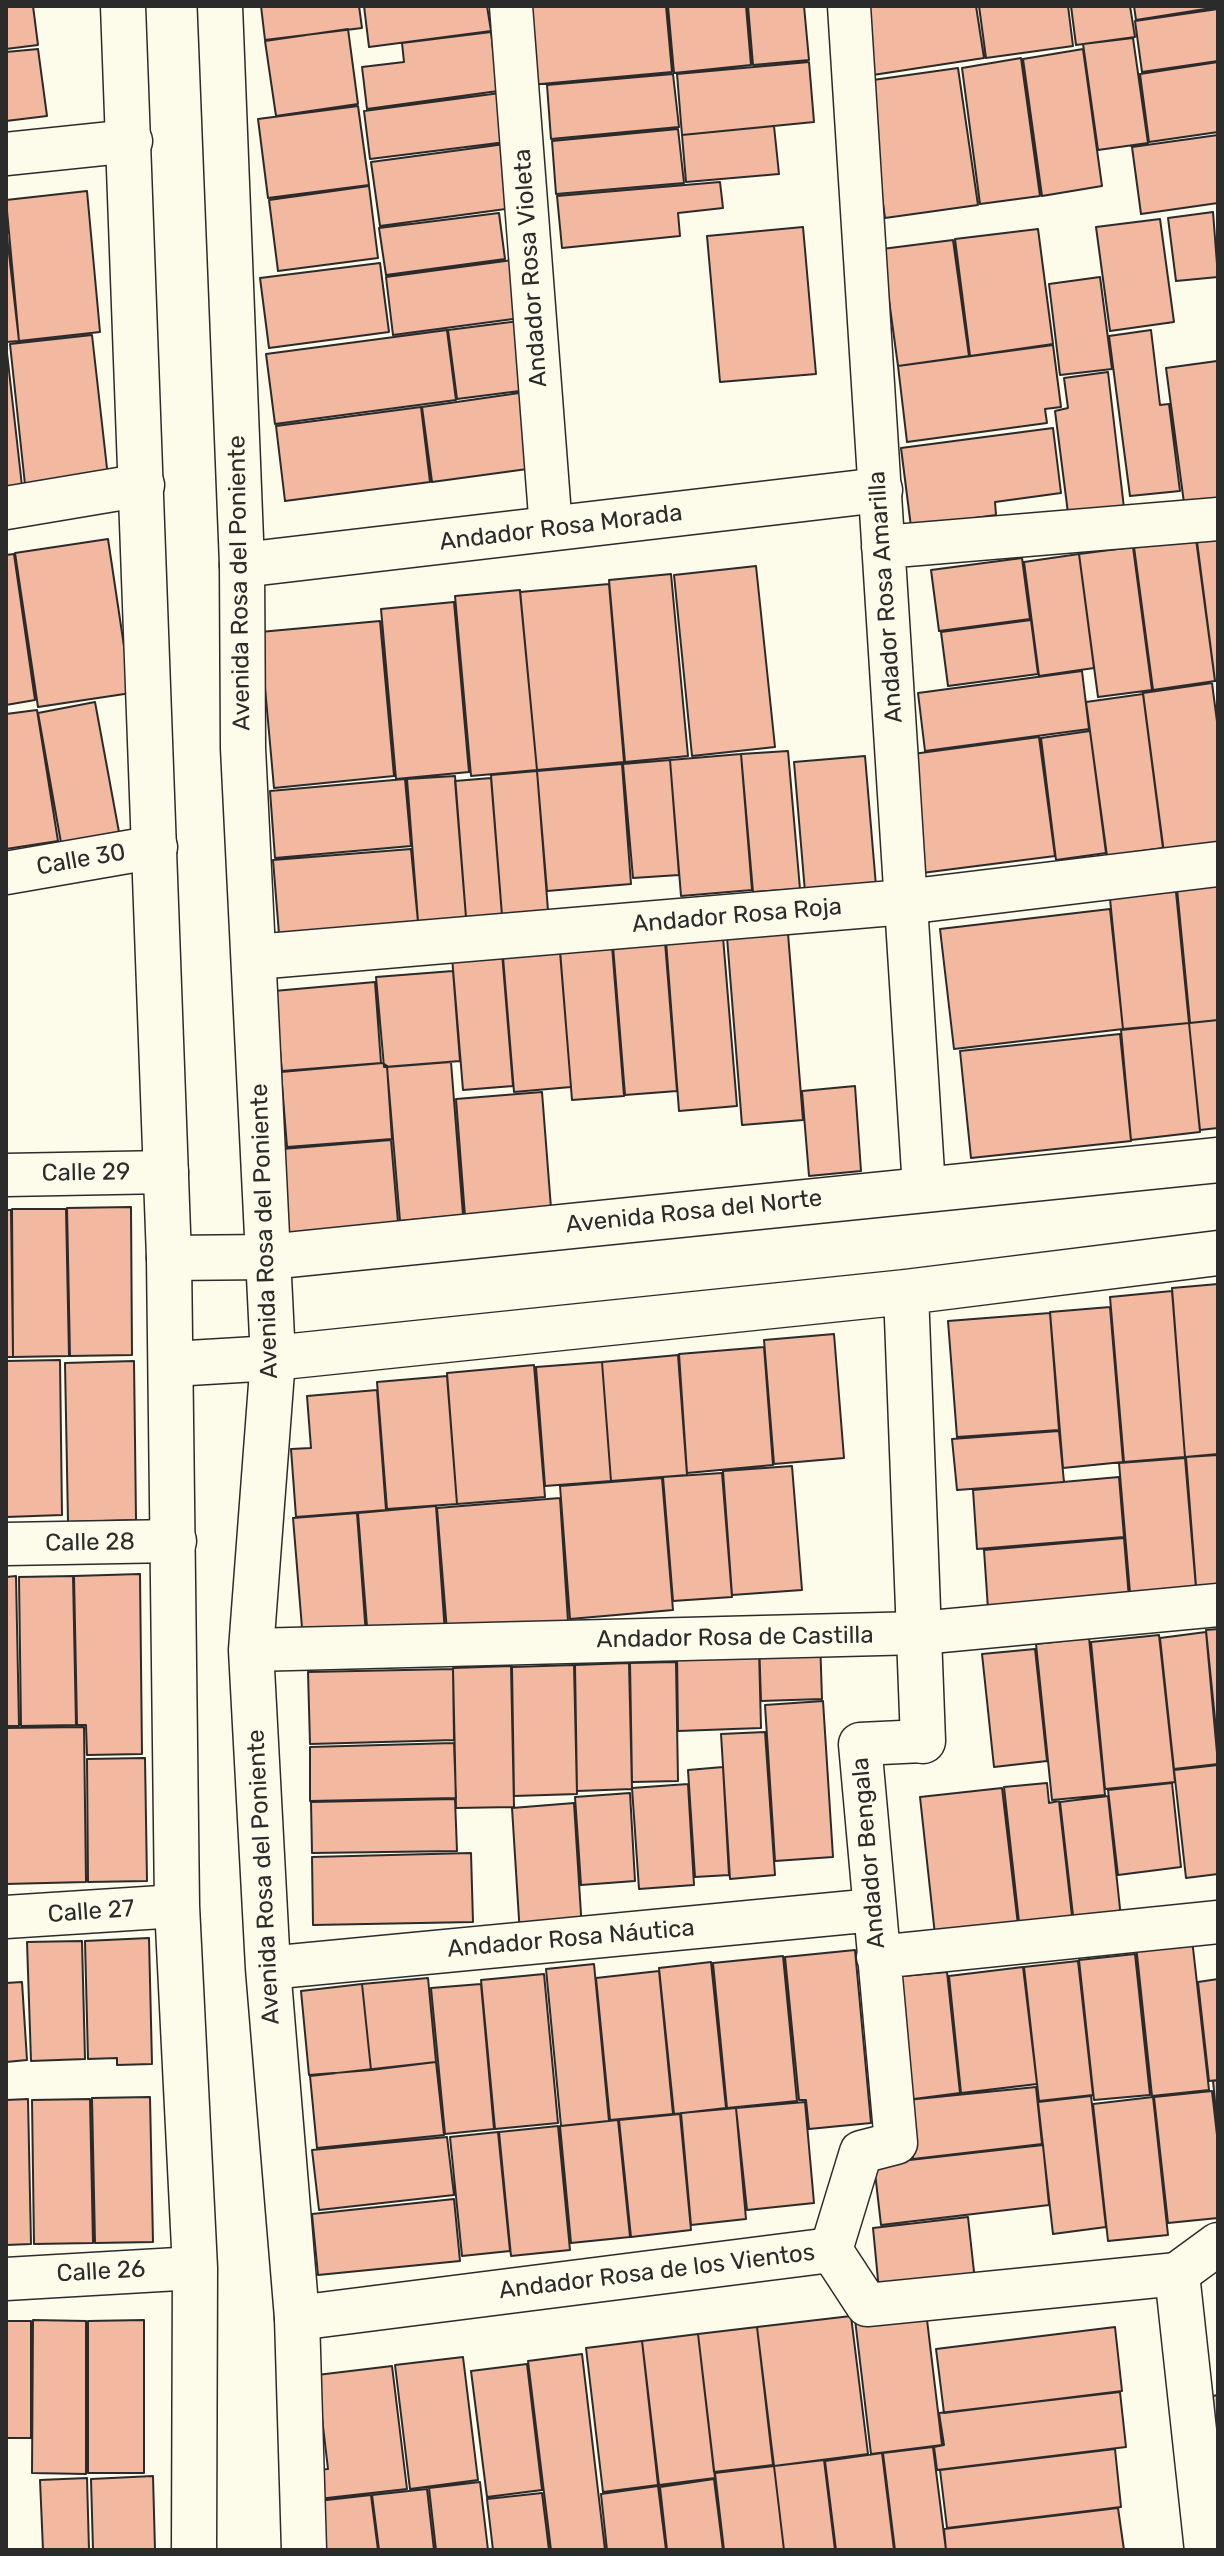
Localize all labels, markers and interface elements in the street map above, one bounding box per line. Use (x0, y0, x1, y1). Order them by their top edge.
street label: Andador Rosa Violeta (508, 148, 554, 388)
street label: Avenida Rosa del Poniente (223, 435, 257, 731)
street label: Andador Rosa Amarilla (863, 470, 909, 724)
street label: Andador Rosa Morada (438, 499, 684, 557)
street label: Calle 30 (34, 838, 128, 882)
street label: Andador Rosa Roja (631, 892, 843, 940)
street label: Avenida Rosa del Poniente (245, 1083, 285, 1379)
street label: Calle 29 (41, 1158, 131, 1188)
street label: Avenida Rosa del Norte (564, 1184, 824, 1240)
street label: Calle 28 (45, 1528, 135, 1558)
street label: Andador Rosa de Castilla (596, 1621, 874, 1655)
street label: Avenida Rosa del Poniente (242, 1729, 286, 2025)
street label: Andador Bengala (846, 1756, 892, 1950)
street label: Calle 27 (47, 1895, 135, 1929)
street label: Andador Rosa Náutica (446, 1914, 696, 1964)
street label: Andador Rosa de los Vientos (497, 2238, 817, 2306)
street label: Calle 26 (56, 2255, 146, 2289)

